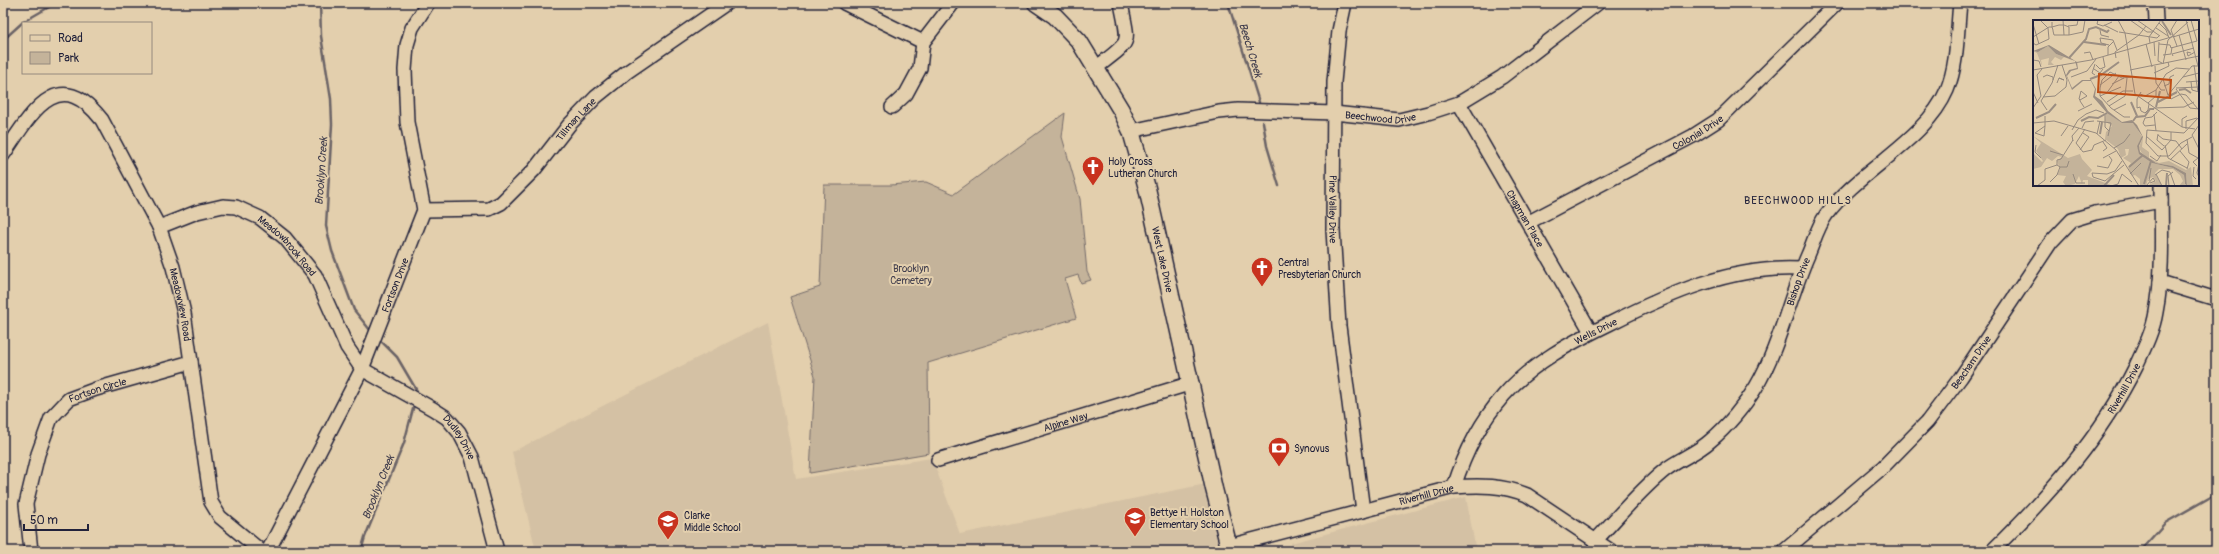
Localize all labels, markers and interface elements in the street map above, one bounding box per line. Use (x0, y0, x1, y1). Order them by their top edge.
inset map (2033, 20, 2199, 186)
water label: Beech Creek (1236, 21, 1265, 80)
legend (22, 22, 152, 74)
text: Road (58, 31, 83, 46)
text: Park (58, 51, 79, 66)
street label: Tillman Lane (554, 96, 599, 144)
street label: Beechwood Drive (1344, 109, 1417, 127)
street label: Colonial Drive (1670, 113, 1726, 153)
water label: Brooklyn Creek (313, 135, 330, 206)
church icon: Holy Cross Lutheran Church (1080, 154, 1106, 187)
place label: Holy Cross Lutheran Church (1108, 156, 1178, 180)
street label: Pine Valley Drive (1326, 175, 1339, 244)
street label: Chapman Place (1503, 188, 1546, 249)
district label: BEECHWOOD HILLS (1744, 194, 1852, 207)
street label: Meadowbrook Road (255, 214, 318, 279)
street label: West Lake Drive (1149, 225, 1175, 294)
church icon: Central Presbyterian Church (1249, 255, 1275, 288)
street label: Fortson Drive (380, 256, 412, 314)
street label: Bishop Drive (1785, 256, 1813, 307)
place label: Central Presbyterian Church (1278, 257, 1361, 281)
park label: Brooklyn Cemetery (890, 263, 933, 287)
street label: Meadowview Road (166, 267, 193, 342)
street label: Wells Drive (1573, 316, 1619, 348)
street label: Beacham Drive (1949, 333, 1994, 392)
street label: Riverhill Drive (2105, 362, 2143, 416)
street label: Fortson Circle (67, 376, 128, 406)
street label: Alpine Way (1042, 410, 1090, 435)
street label: Dudley Drive (440, 413, 477, 462)
bank icon: Synovus (1266, 435, 1292, 468)
place label: Synovus (1294, 443, 1330, 455)
water label: Brooklyn Creek (360, 452, 398, 521)
street label: Riverhill Drive (1398, 482, 1455, 508)
school or university icon: Bettye H. Holston Elementary School (1122, 505, 1148, 538)
scale bar (24, 506, 88, 532)
place label: Bettye H. Holston Elementary School (1150, 507, 1229, 531)
school or university icon: Clarke Middle School (655, 508, 681, 541)
place label: Clarke Middle School (684, 510, 741, 534)
text: 50 m (30, 513, 58, 528)

